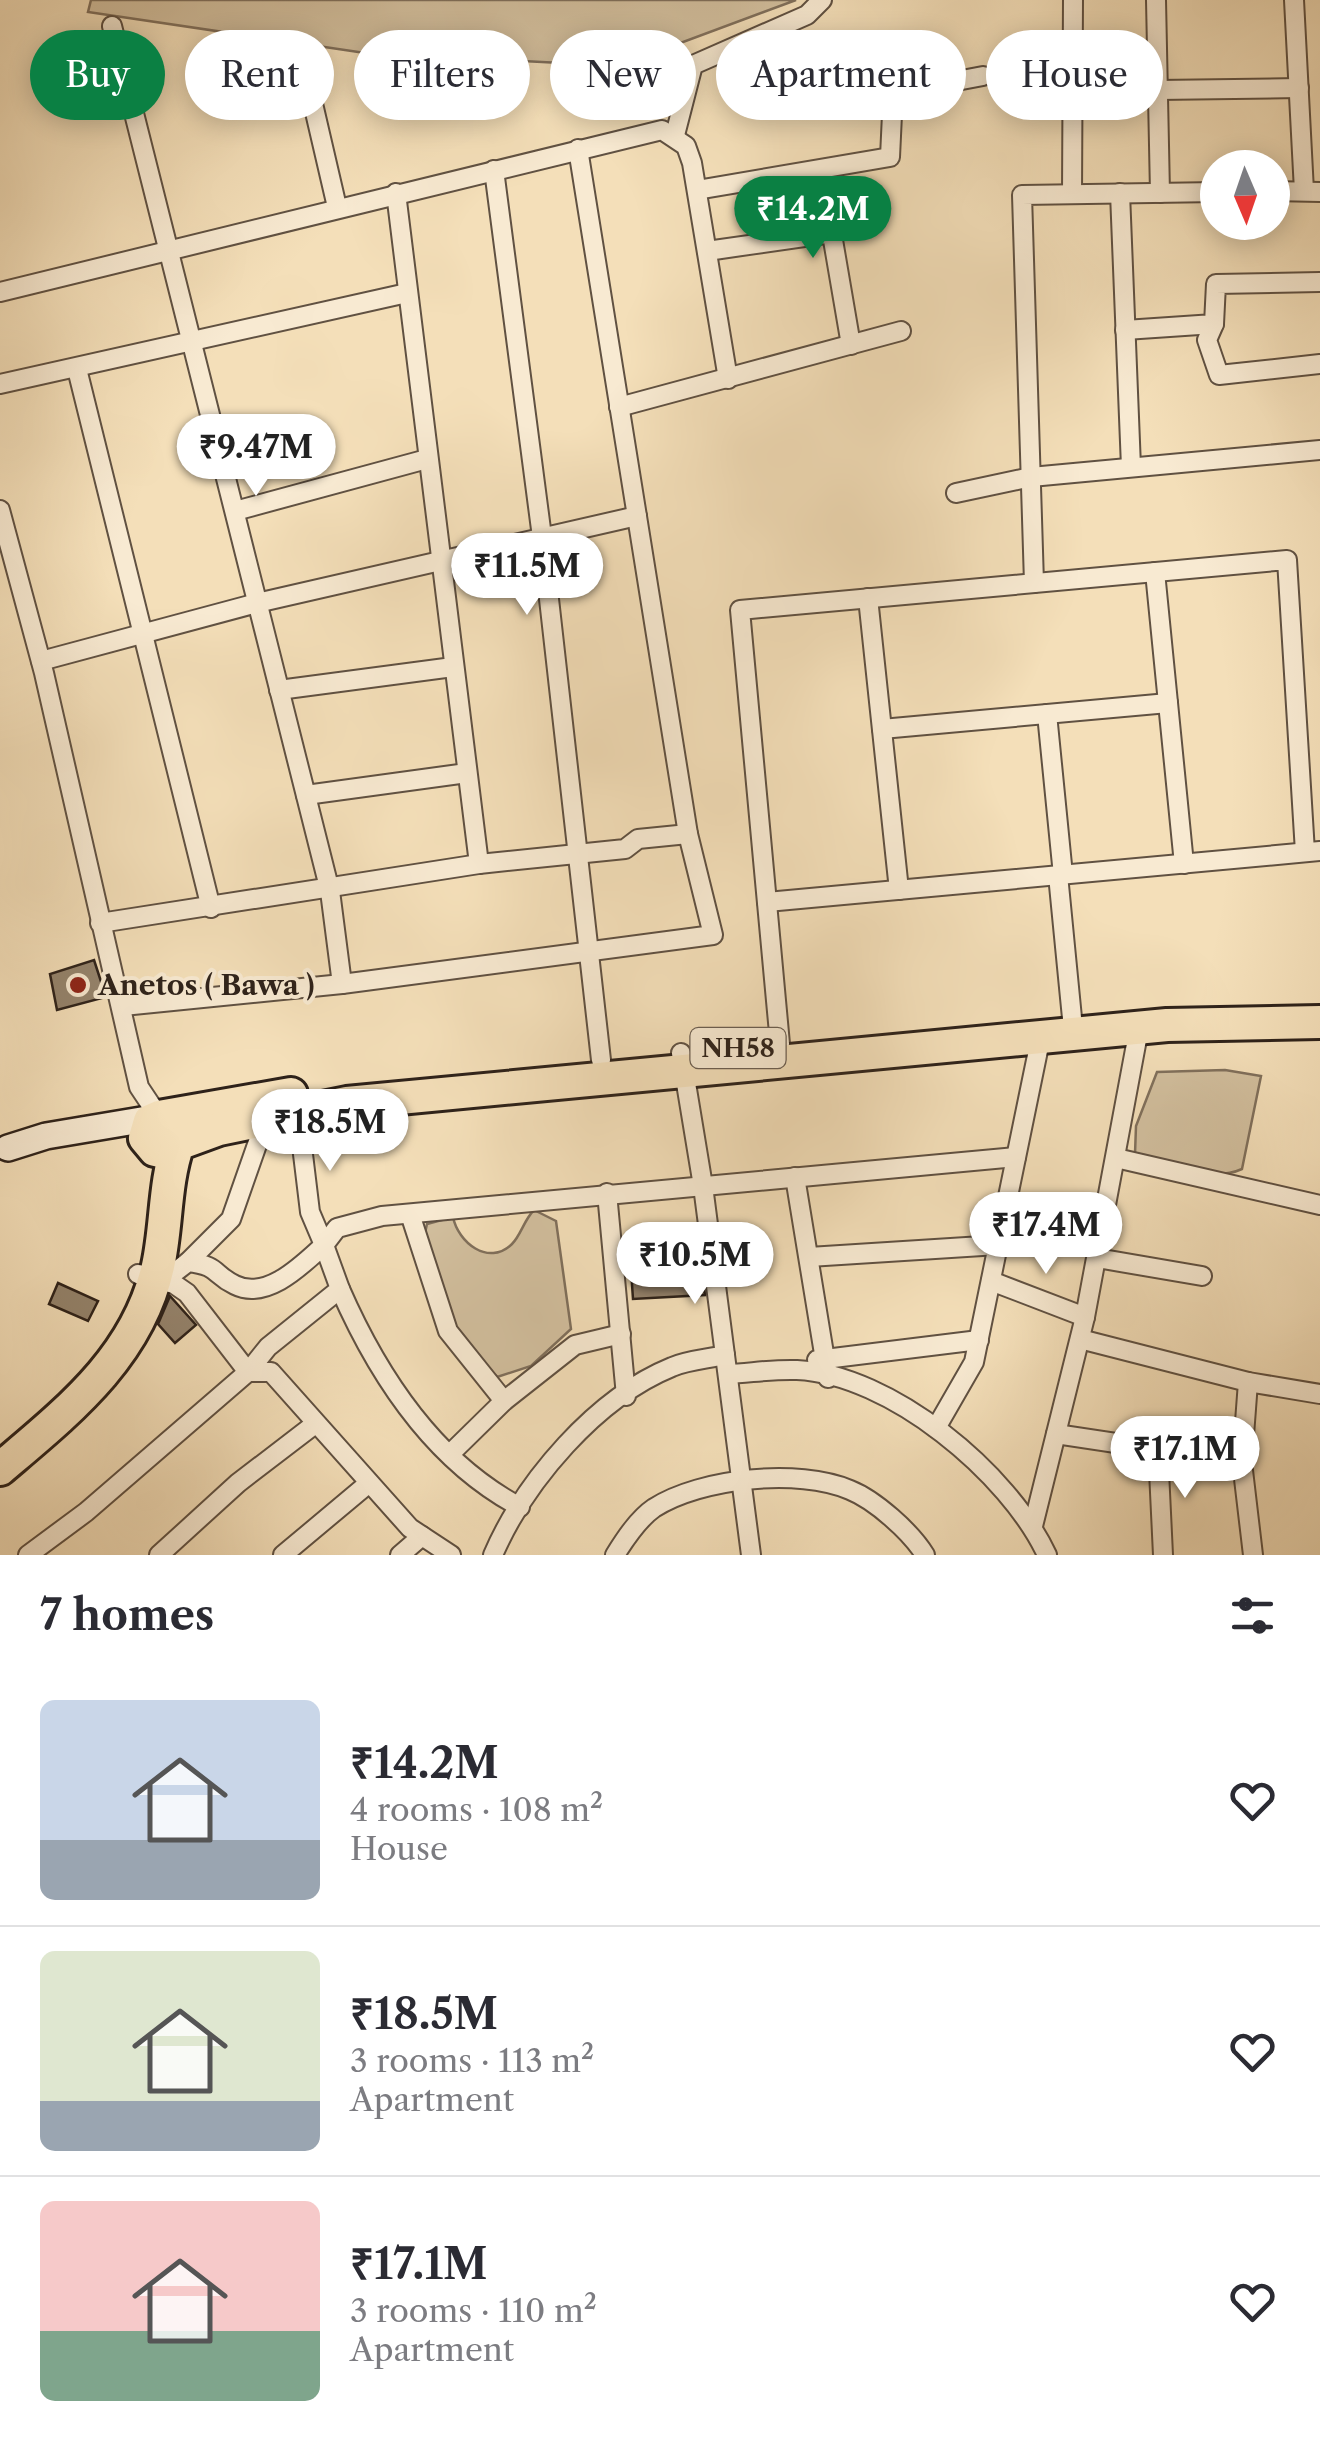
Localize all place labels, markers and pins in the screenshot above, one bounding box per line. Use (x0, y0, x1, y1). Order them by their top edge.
pin: ₹14.2M (732, 176, 894, 261)
pin: ₹9.47M (175, 414, 337, 499)
pin: ₹11.5M (446, 533, 608, 618)
place label: Anetos ( Bawa ) (97, 968, 314, 1002)
marker: Anetos ( Bawa ) (67, 974, 89, 996)
pin: ₹18.5M (249, 1089, 411, 1174)
pin: ₹17.4M (965, 1192, 1127, 1277)
pin: ₹10.5M (614, 1222, 776, 1307)
pin: ₹17.1M (1104, 1416, 1266, 1501)

